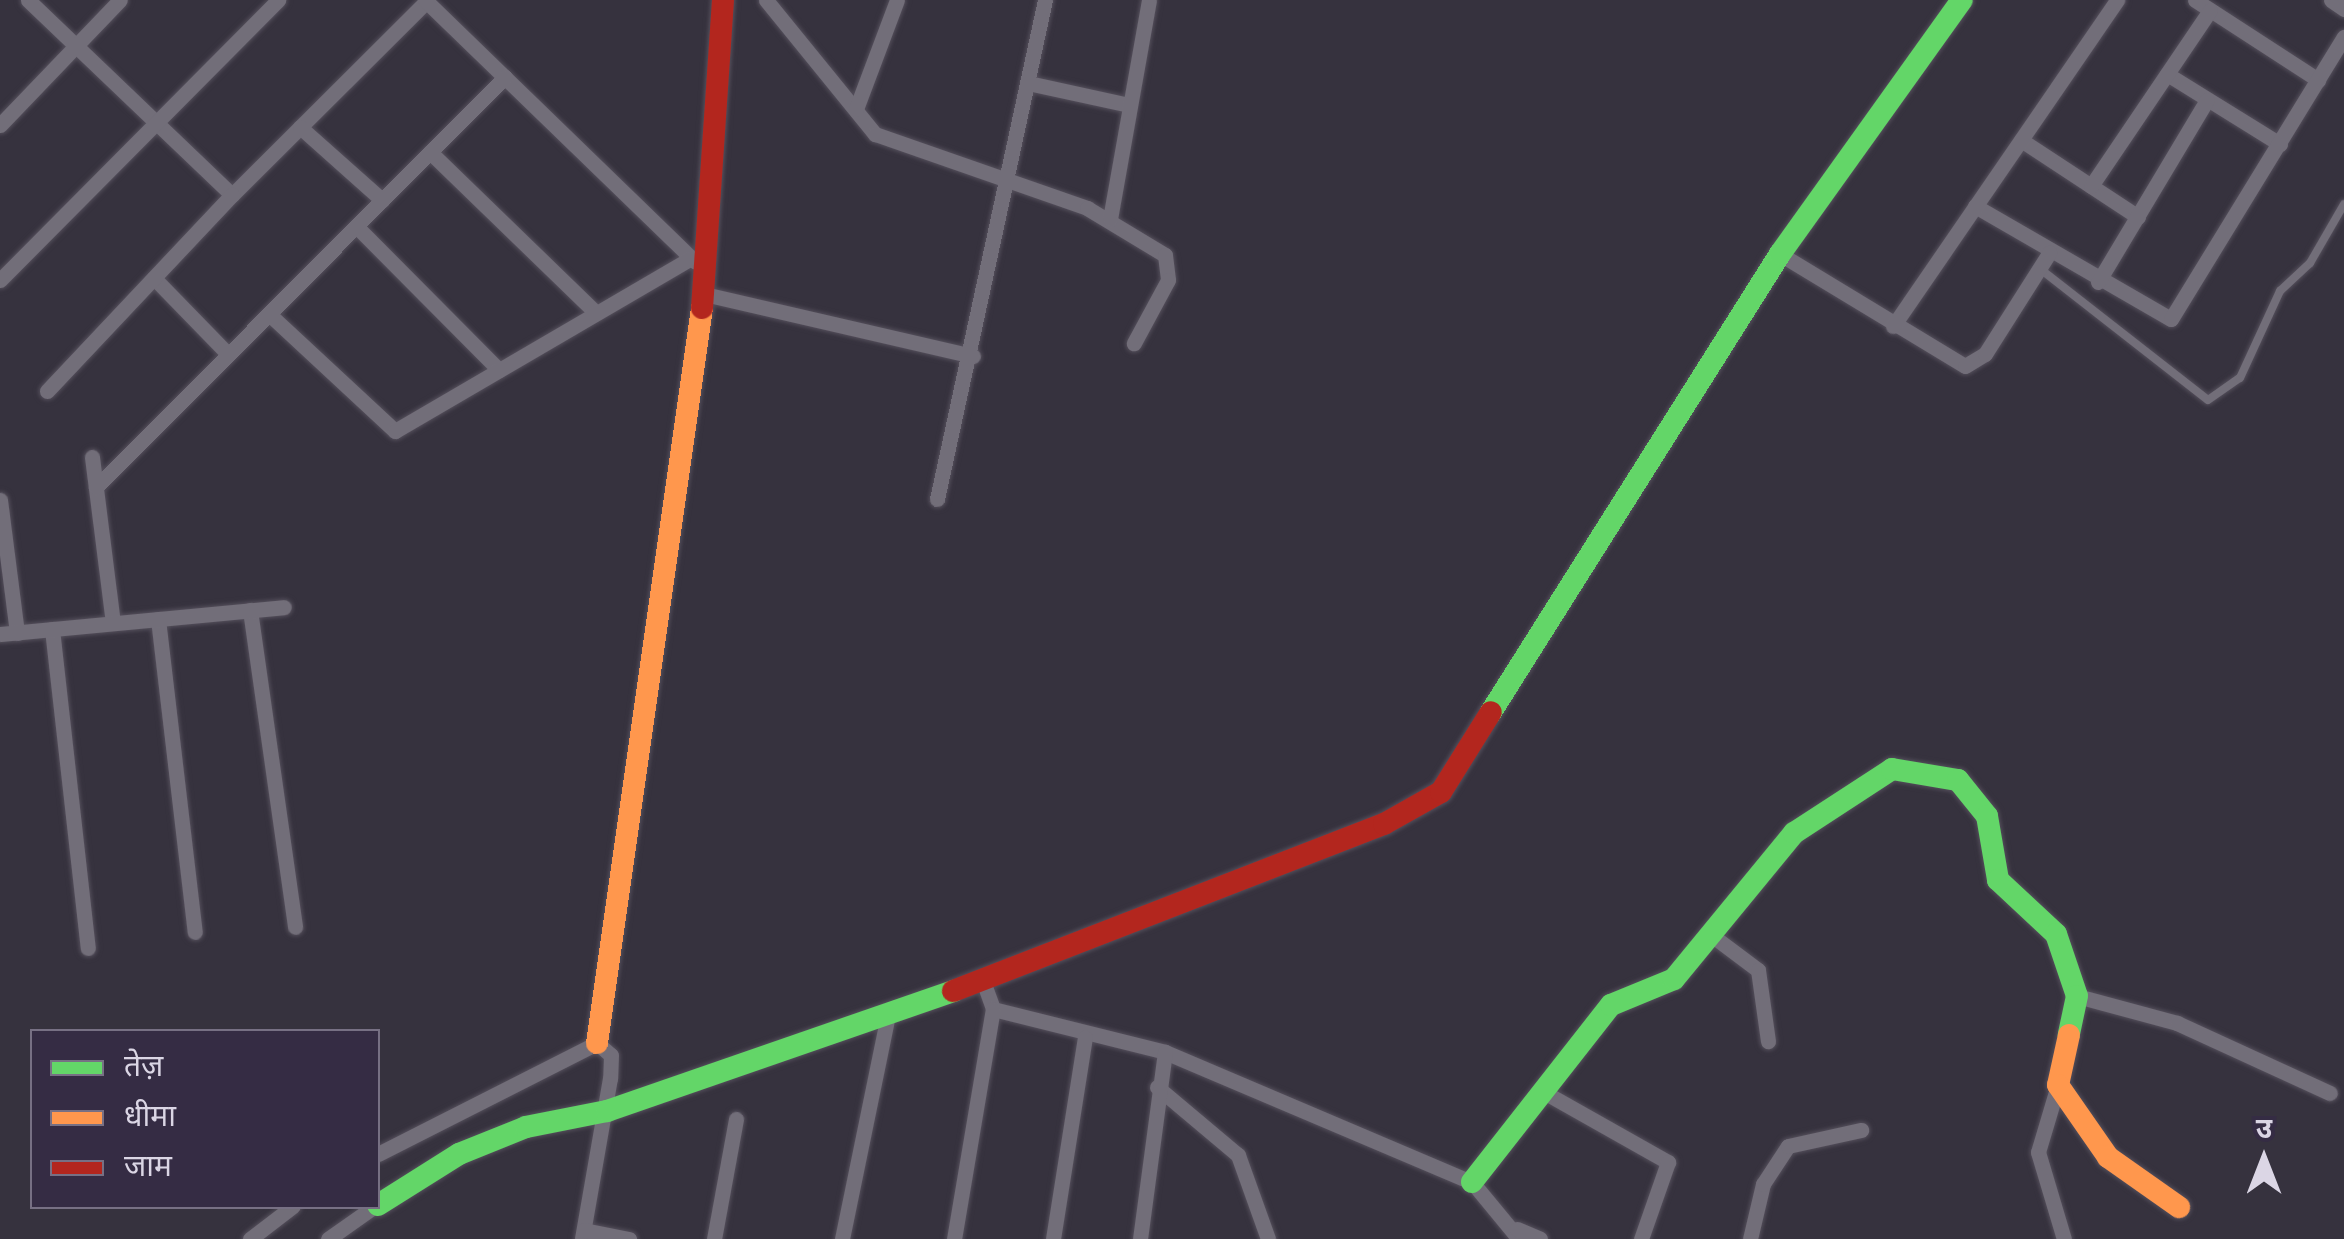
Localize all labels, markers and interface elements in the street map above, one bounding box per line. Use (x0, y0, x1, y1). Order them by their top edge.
legend (30, 1029, 380, 1209)
text: तेज़ (124, 1048, 163, 1083)
text: धीमा (124, 1098, 176, 1133)
north arrow (2214, 1109, 2314, 1209)
text: उ (2256, 1112, 2272, 1145)
text: जाम (124, 1148, 172, 1183)

